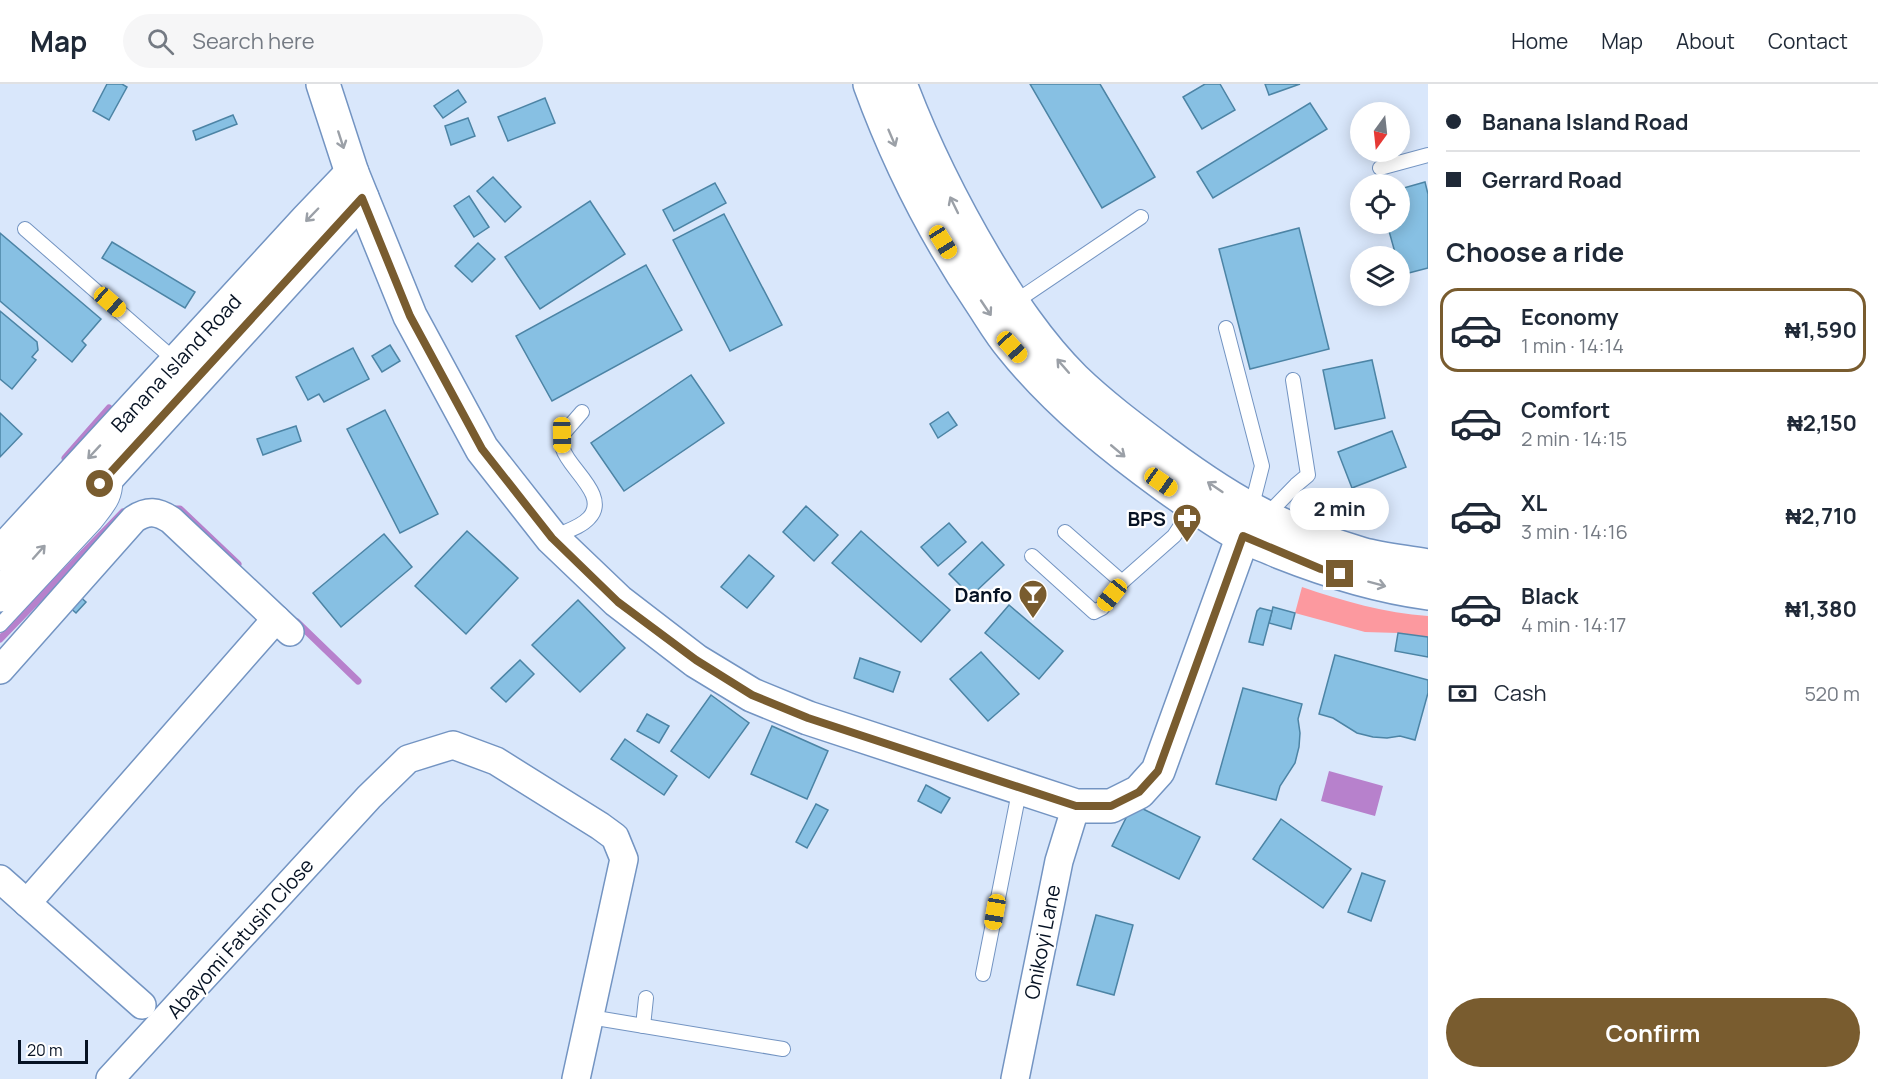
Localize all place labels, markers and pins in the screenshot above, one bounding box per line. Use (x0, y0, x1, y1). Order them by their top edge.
pharmacy icon: BPS (1171, 502, 1203, 544)
place label: BPS (1127, 505, 1166, 532)
bar icon: Danfo (1017, 578, 1049, 620)
place label: Danfo (954, 581, 1012, 608)

